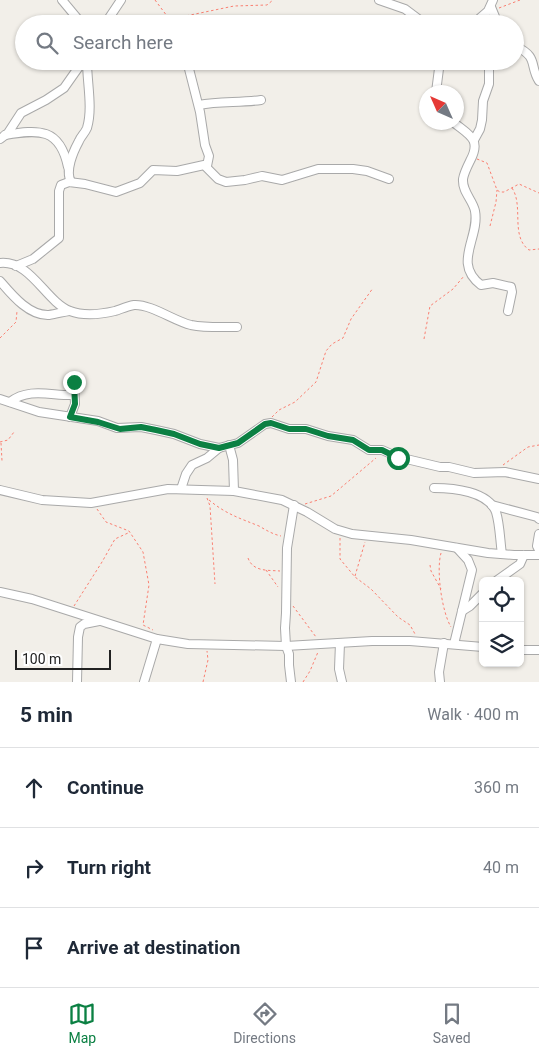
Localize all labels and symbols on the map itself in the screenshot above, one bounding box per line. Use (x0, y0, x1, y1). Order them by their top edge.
north arrow (419, 85, 464, 130)
route end (63, 371, 86, 394)
route start (387, 447, 410, 470)
scale bar (15, 647, 111, 670)

